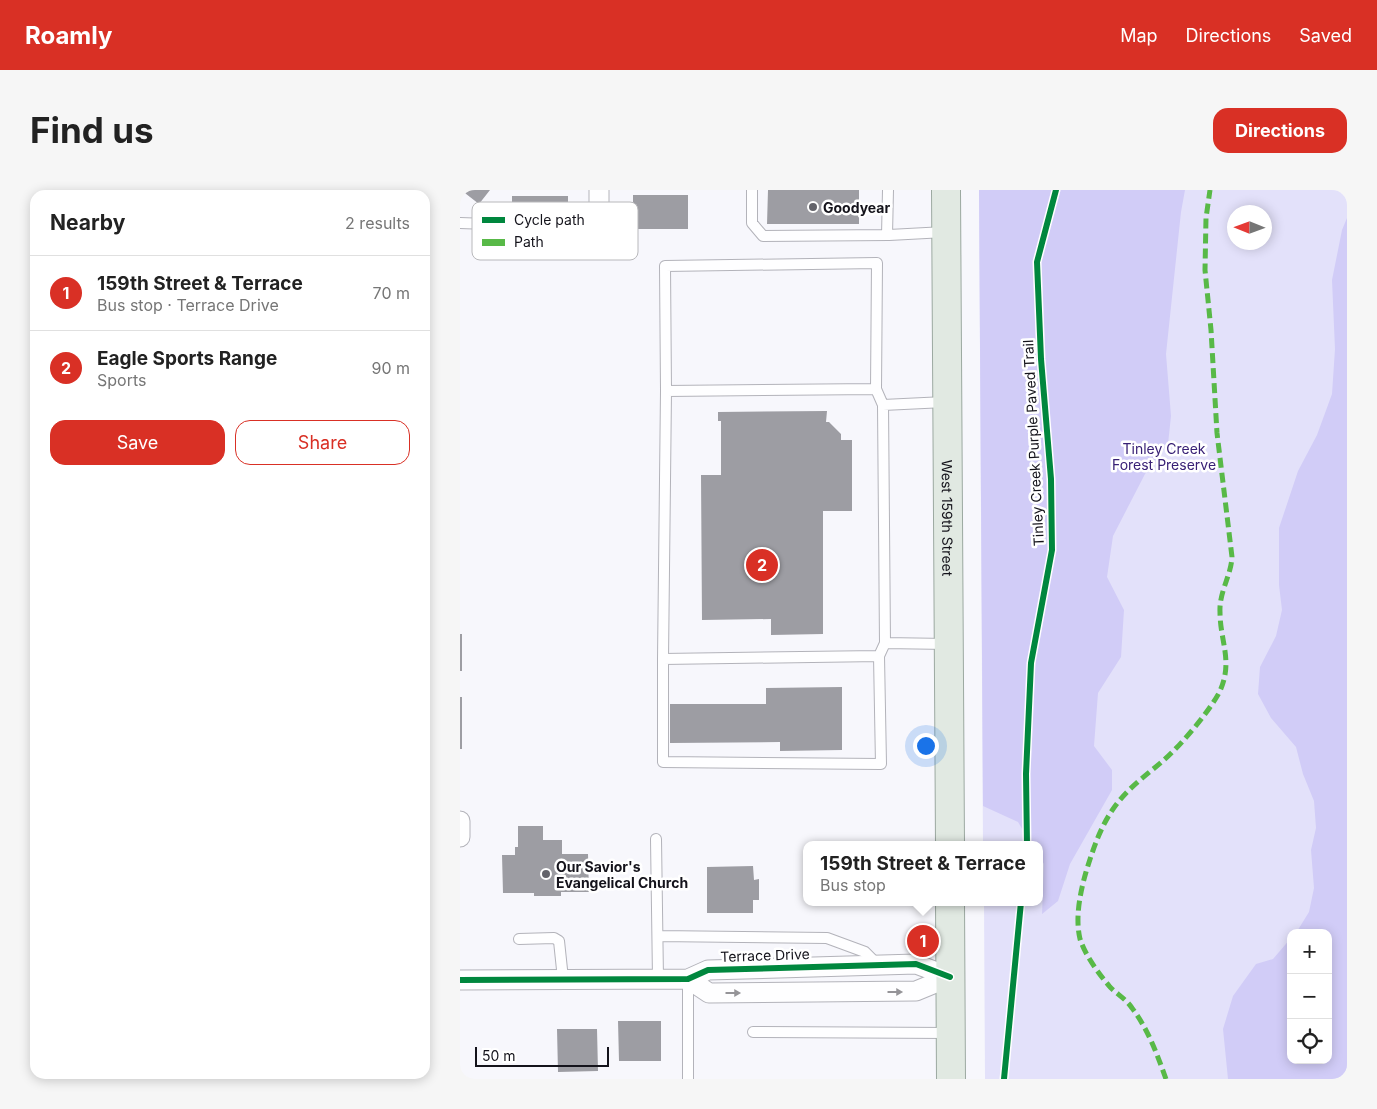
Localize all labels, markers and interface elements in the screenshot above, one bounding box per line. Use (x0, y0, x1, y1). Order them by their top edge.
text: Roamly (25, 21, 112, 50)
text: Map (1120, 25, 1158, 46)
text: Directions (1186, 25, 1271, 46)
text: Saved (1299, 25, 1352, 46)
button: Directions (1213, 108, 1347, 153)
text: Find us (30, 109, 154, 151)
place label: Goodyear (823, 199, 890, 216)
marker: Goodyear (807, 201, 819, 213)
legend (472, 202, 638, 260)
north arrow (1227, 205, 1272, 250)
text: Nearby (50, 210, 125, 235)
text: Cycle path (514, 211, 585, 228)
text: 2 results (345, 213, 410, 233)
text: Path (514, 233, 544, 250)
text: 159th Street & Terrace (97, 272, 303, 295)
text: 1 (63, 283, 69, 303)
text: 70 m (373, 283, 410, 303)
text: Bus stop · Terrace Drive (97, 295, 279, 315)
street label: Tinley Creek Purple Paved Trail (1019, 339, 1047, 547)
text: Eagle Sports Range (97, 347, 277, 370)
text: 2 (61, 358, 71, 378)
text: 90 m (371, 358, 410, 378)
text: Sports (97, 370, 146, 390)
button: Save (50, 420, 225, 465)
button: Share (235, 420, 410, 465)
park label: Tinley Creek Forest Preserve (1112, 440, 1216, 473)
street label: West 159th Street (939, 460, 957, 577)
pin: 2 (746, 546, 778, 584)
your location (913, 733, 939, 759)
popup (803, 841, 1043, 906)
text: 159th Street & Terrace (820, 852, 1026, 875)
place label: Our Savior's Evangelical Church (556, 858, 688, 891)
marker: Our Savior's Evangelical Church (540, 868, 552, 880)
text: Bus stop (820, 875, 886, 895)
pin: 1 (907, 922, 939, 960)
map controls (1287, 929, 1332, 1064)
button: + (1287, 929, 1332, 974)
street label: Terrace Drive (720, 945, 810, 965)
button: − (1287, 974, 1332, 1019)
one-way arrow (888, 987, 904, 995)
one-way arrow (725, 988, 741, 996)
button: locate (1287, 1019, 1332, 1064)
scale bar (475, 1044, 609, 1067)
text: 50 m (482, 1047, 516, 1064)

